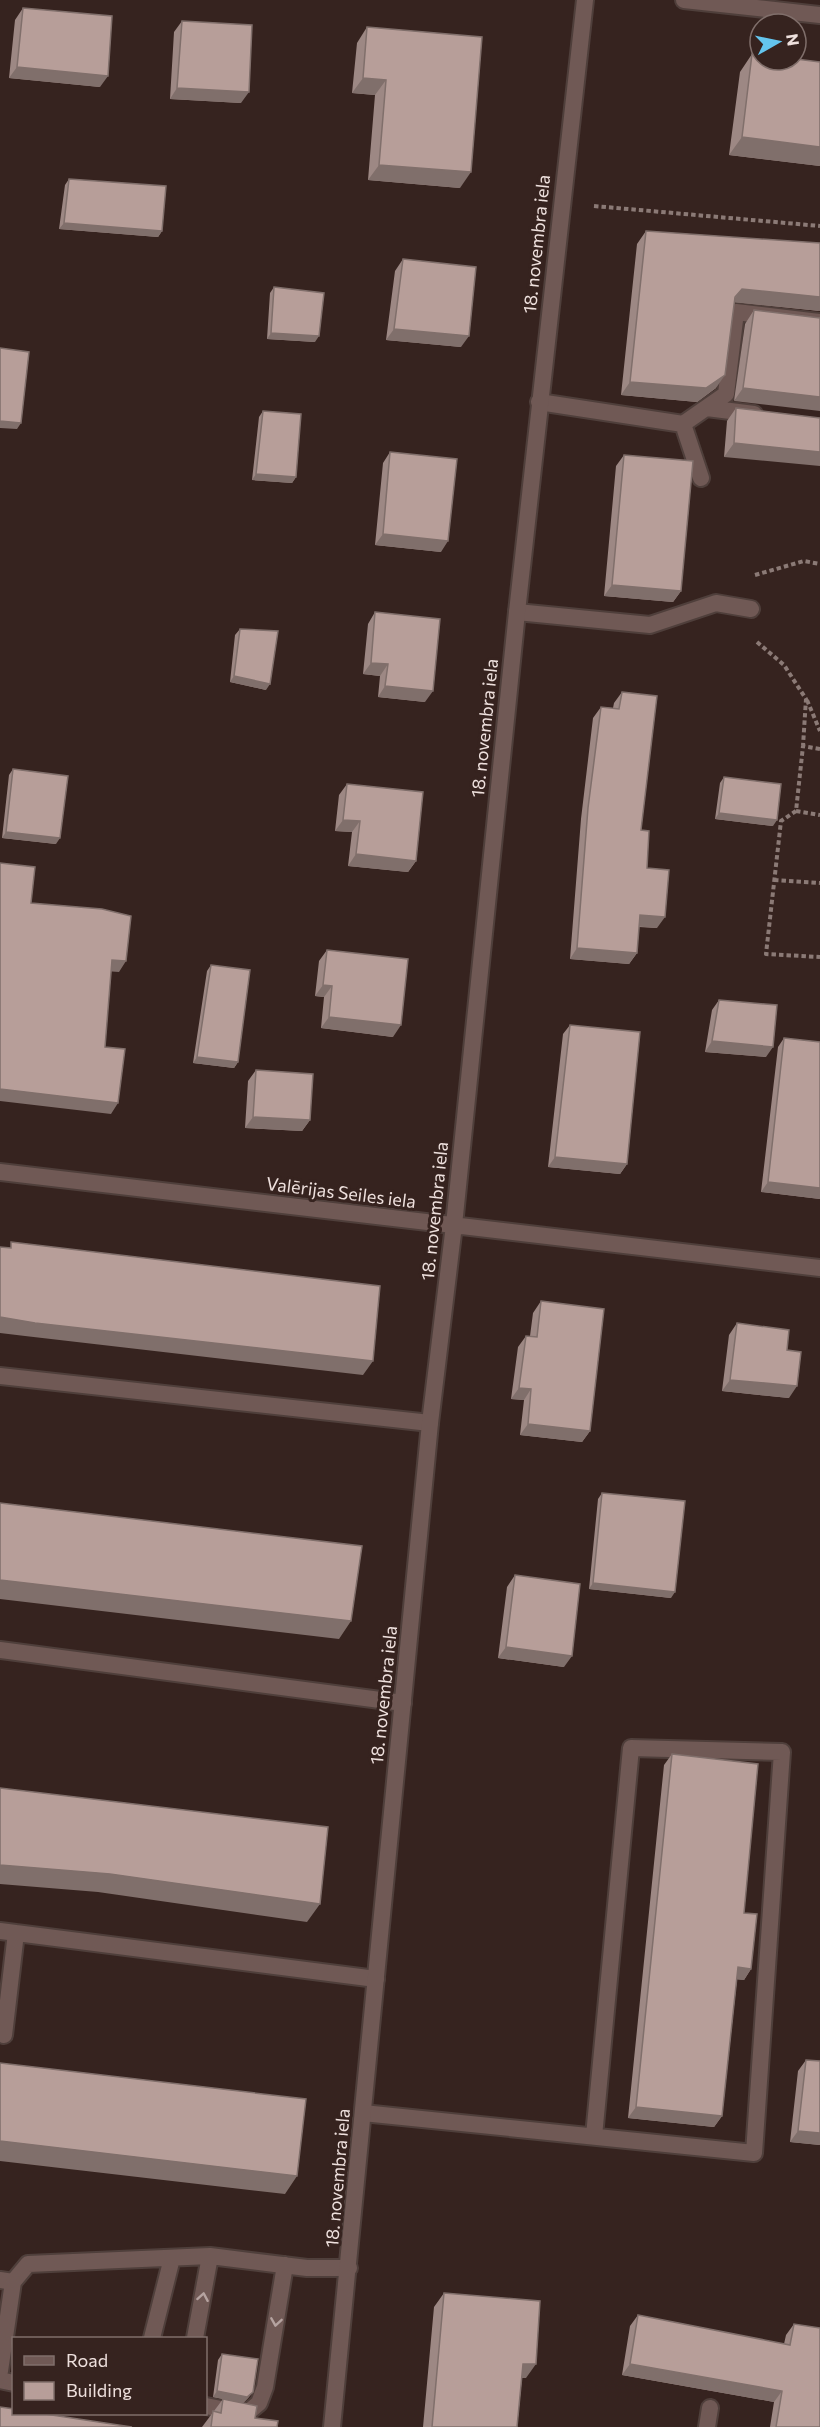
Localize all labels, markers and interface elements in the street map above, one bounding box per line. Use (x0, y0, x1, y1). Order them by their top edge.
north arrow (748, 12, 808, 72)
text: N (783, 32, 804, 47)
street label: 18. novembra iela (518, 173, 554, 314)
street label: 18. novembra iela (466, 657, 502, 798)
street label: 18. novembra iela (416, 1140, 452, 1281)
street label: Valērijas Seiles iela (265, 1172, 417, 1212)
street label: 18. novembra iela (365, 1624, 401, 1765)
street label: 18. novembra iela (320, 2107, 354, 2248)
one-way arrow (196, 2293, 208, 2302)
one-way arrow (270, 2318, 282, 2327)
legend (12, 2337, 207, 2415)
text: Road (66, 2349, 108, 2371)
text: Building (66, 2379, 132, 2401)

